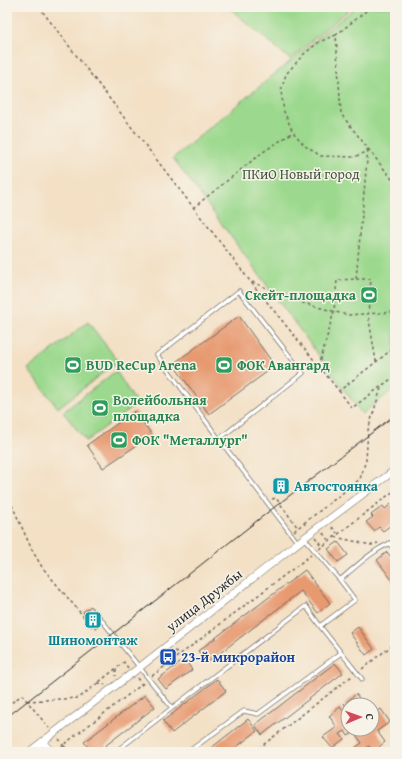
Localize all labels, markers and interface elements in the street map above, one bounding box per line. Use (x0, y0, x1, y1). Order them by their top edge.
park label: ПКиО Новый город (242, 164, 360, 184)
place label: Скейт-площадка (245, 285, 357, 305)
sports icon: Скейт-площадка (359, 285, 379, 305)
sports icon: BUD ReCup Arena (63, 355, 83, 375)
place label: BUD ReCup Arena (86, 355, 197, 375)
sports icon: ФОК Авангард (214, 355, 234, 375)
place label: ФОК Авангард (237, 355, 330, 375)
place label: Волейбольная площадка (113, 390, 207, 426)
sports icon: Волейбольная площадка (90, 398, 110, 418)
sports icon: ФОК "Металлург" (109, 430, 129, 450)
place label: ФОК "Металлург" (132, 430, 248, 450)
building icon: Автостоянка (271, 476, 291, 496)
place label: Автостоянка (294, 476, 379, 496)
street label: улица Дружбы (161, 564, 246, 637)
building icon: Шиномонтаж (83, 610, 103, 630)
place label: Шиномонтаж (48, 630, 139, 650)
bus stop icon: 23-й микрорайон (158, 647, 178, 667)
place label: 23-й микрорайон (181, 647, 296, 667)
north arrow (340, 697, 380, 737)
text: С (362, 713, 378, 720)

